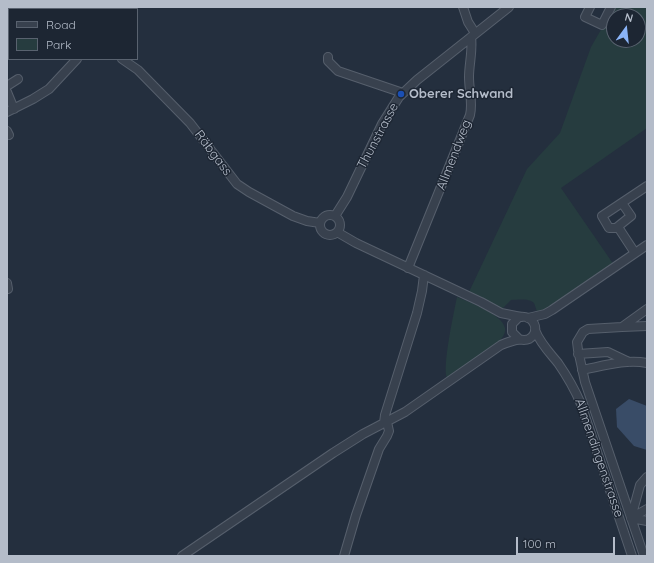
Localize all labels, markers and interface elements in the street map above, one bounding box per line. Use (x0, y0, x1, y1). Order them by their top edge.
legend (8, 8, 138, 60)
north arrow (606, 8, 646, 48)
text: N (623, 10, 635, 25)
text: Road (46, 17, 76, 32)
text: Park (46, 37, 71, 52)
place label: Oberer Schwand (409, 86, 513, 102)
marker: Oberer Schwand (396, 89, 406, 99)
street label: Thunstrasse (354, 100, 402, 172)
street label: Allmendweg (433, 118, 475, 192)
street label: Räbgass (191, 127, 235, 179)
street label: Allmendingenstrasse (571, 396, 627, 520)
scale bar (518, 529, 617, 555)
text: 100 m (523, 536, 556, 551)

